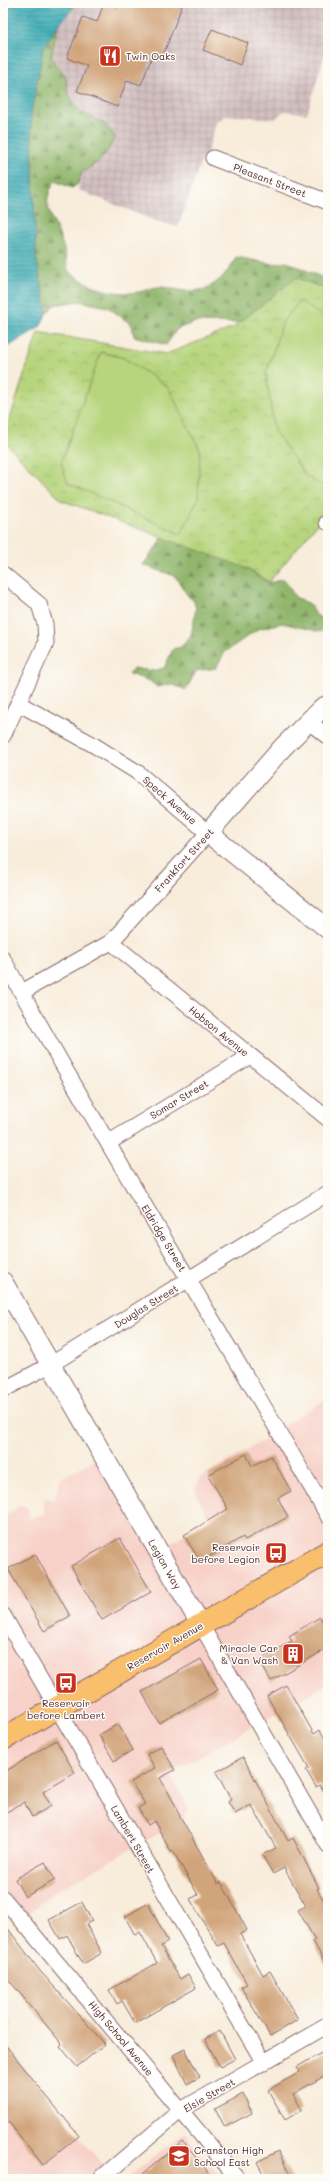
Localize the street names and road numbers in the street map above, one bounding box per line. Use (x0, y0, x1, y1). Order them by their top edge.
street label: Pleasant Street (231, 160, 309, 200)
street label: Speck Avenue (140, 773, 200, 827)
street label: Frankfort Street (151, 825, 217, 895)
street label: Hobson Avenue (186, 1002, 252, 1060)
street label: Somar Street (147, 1076, 211, 1122)
street label: Eldridge Street (138, 1202, 190, 1274)
street label: Douglas Street (111, 1281, 181, 1331)
street label: Legion Way (145, 1537, 185, 1591)
street label: Reservoir Avenue (124, 1618, 206, 1674)
street label: Lambert Street (108, 1802, 158, 1876)
street label: High School Avenue (85, 1997, 157, 2079)
street label: Elsie Street (181, 2075, 237, 2115)

